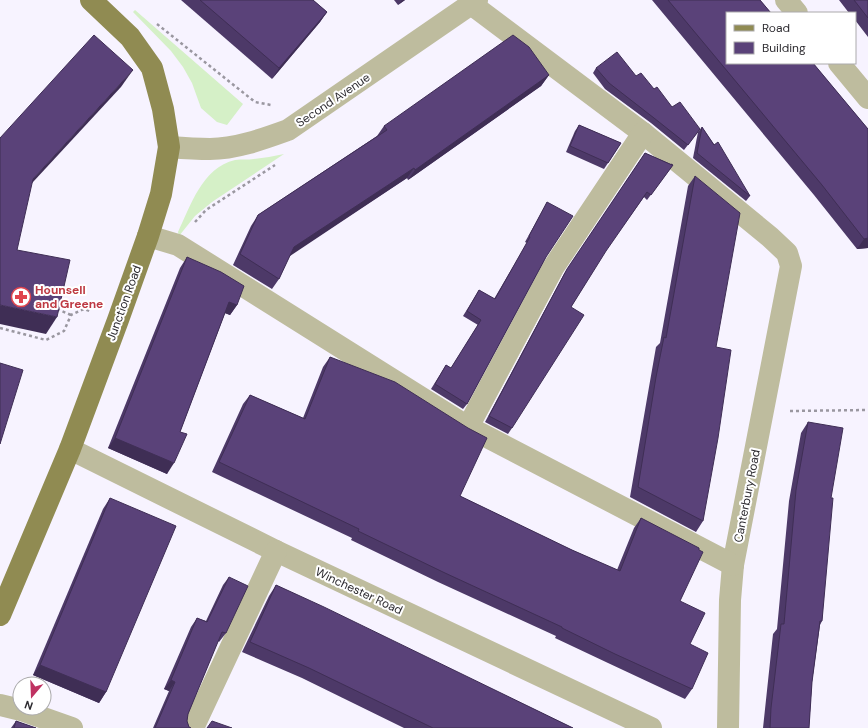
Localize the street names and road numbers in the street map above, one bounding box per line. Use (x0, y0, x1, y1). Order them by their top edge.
street label: Second Avenue (293, 69, 373, 131)
street label: Junction Road (103, 263, 145, 343)
street label: Canterbury Road (730, 448, 764, 544)
street label: Winchester Road (313, 564, 405, 618)

